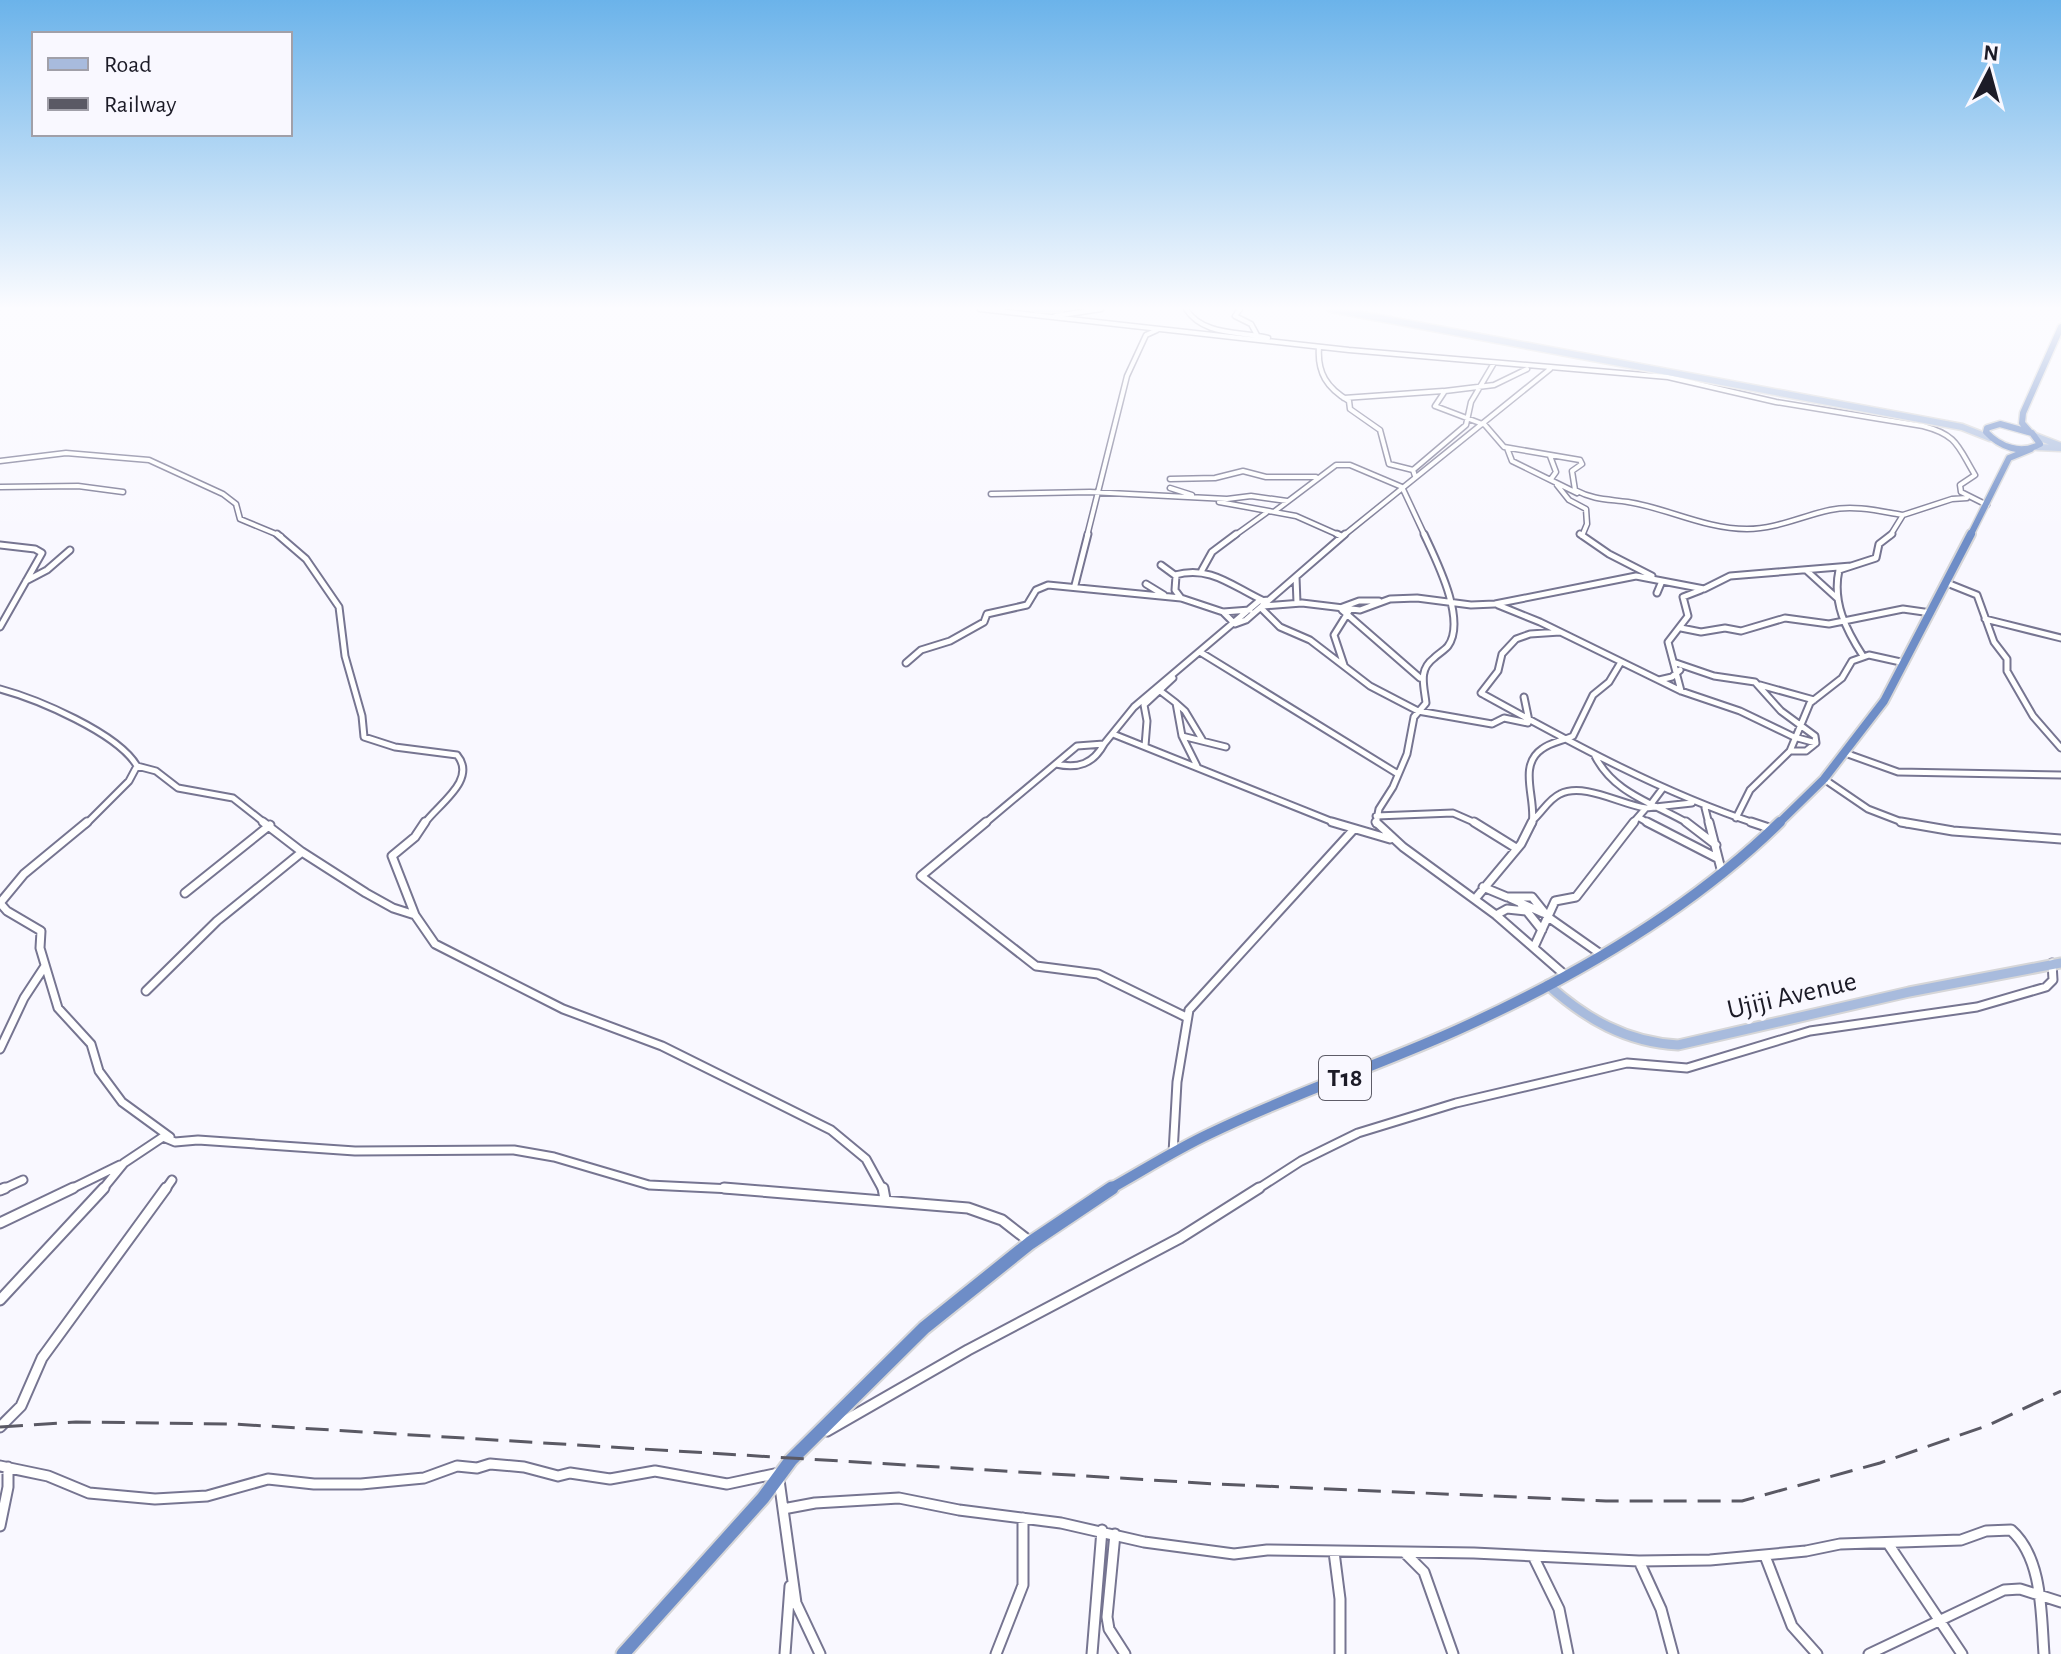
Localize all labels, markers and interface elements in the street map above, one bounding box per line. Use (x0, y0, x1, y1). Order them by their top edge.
legend (32, 32, 292, 136)
north arrow (1949, 32, 2029, 112)
text: N (1982, 41, 2000, 65)
text: Road (104, 53, 152, 77)
text: Railway (104, 93, 176, 117)
street label: Ujiji Avenue (1724, 967, 1860, 1025)
road number: T18 (1319, 1056, 1371, 1100)

